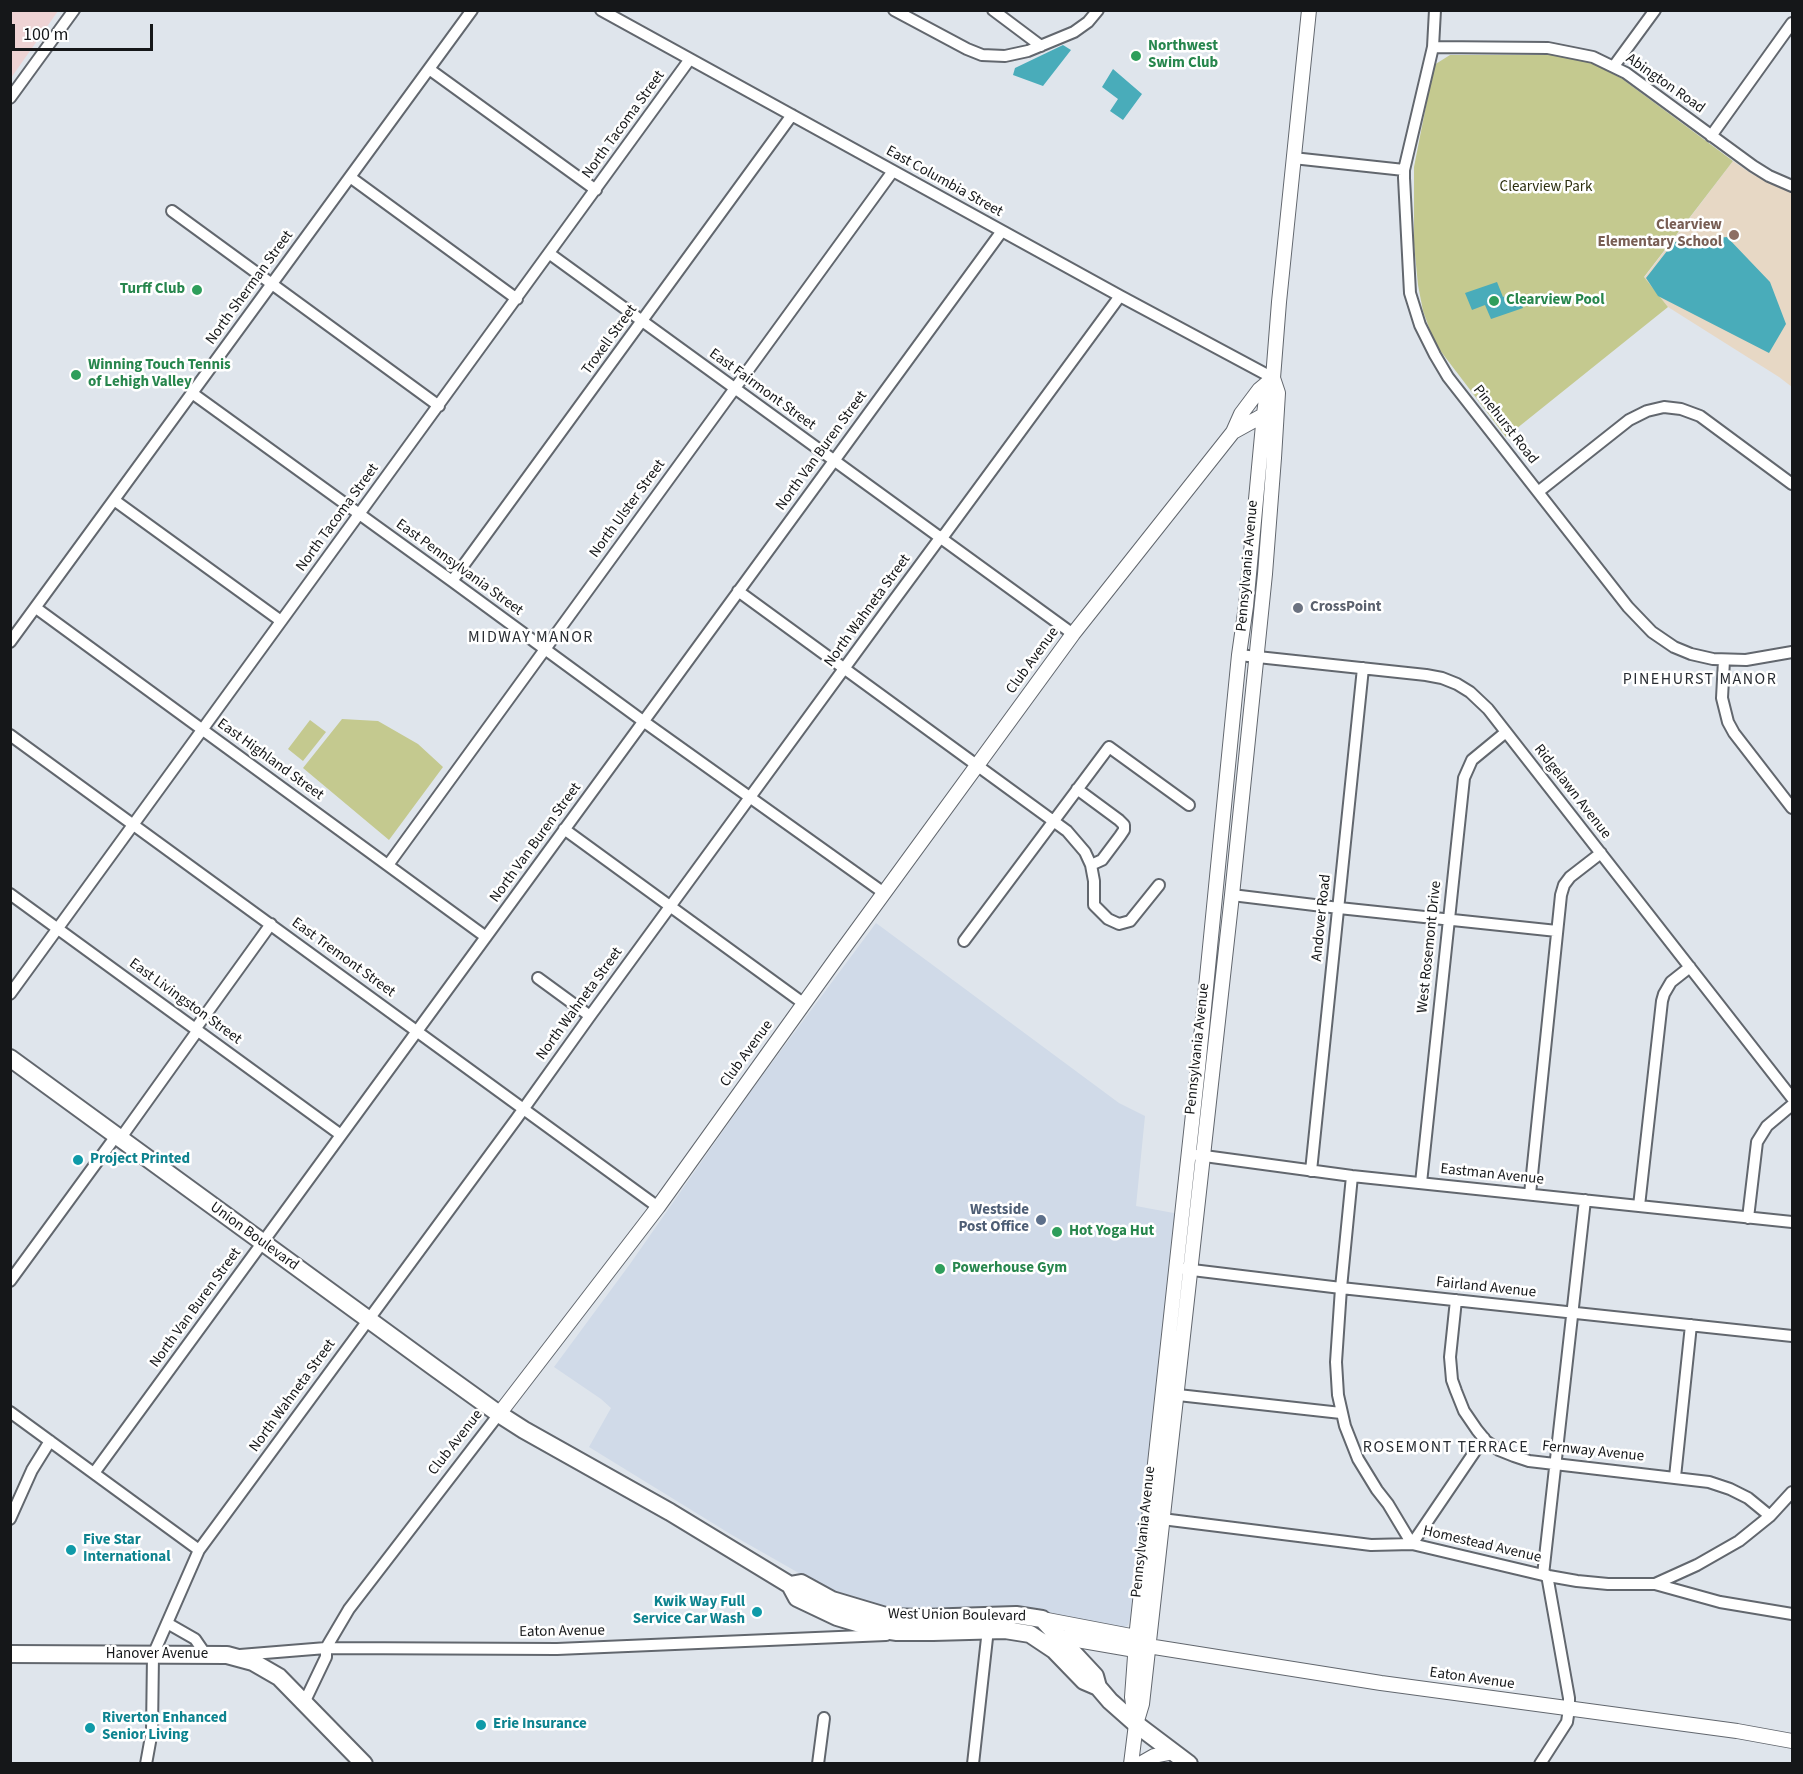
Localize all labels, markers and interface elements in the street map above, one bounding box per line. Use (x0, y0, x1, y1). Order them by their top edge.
scale bar (15, 12, 156, 50)
text: 100 m (23, 22, 68, 47)
place label: Northwest Swim Club (1148, 38, 1218, 73)
marker: Northwest Swim Club (1129, 49, 1143, 63)
street label: Abington Road (1622, 50, 1708, 118)
street label: North Tacoma Street (579, 68, 669, 182)
street label: East Columbia Street (882, 142, 1006, 222)
park label: Clearview Park (1500, 179, 1592, 197)
place label: Clearview Elementary School (1597, 217, 1722, 252)
street label: North Sherman Street (202, 227, 298, 349)
marker: Clearview Elementary School (1727, 228, 1741, 242)
place label: Turff Club (120, 281, 185, 299)
marker: Turff Club (190, 283, 204, 297)
place label: Clearview Pool (1506, 292, 1604, 310)
marker: Clearview Pool (1487, 294, 1501, 308)
street label: Troxell Street (579, 301, 641, 379)
street label: East Fairmont Street (705, 345, 819, 435)
place label: Winning Touch Tennis of Lehigh Valley (88, 357, 231, 392)
marker: Winning Touch Tennis of Lehigh Valley (69, 368, 83, 382)
street label: Pinehurst Road (1468, 382, 1542, 468)
street label: North Van Buren Street (772, 388, 872, 514)
street label: North Ulster Street (586, 456, 670, 562)
street label: North Tacoma Street (293, 461, 383, 575)
street label: Pennsylvania Avenue (1233, 499, 1263, 633)
street label: East Pennsylvania Street (392, 516, 526, 620)
street label: North Wahneta Street (821, 551, 915, 671)
place label: CrossPoint (1310, 599, 1382, 617)
marker: CrossPoint (1291, 601, 1305, 615)
street label: Club Avenue (1003, 624, 1063, 698)
district label: MIDWAY MANOR (468, 628, 594, 648)
district label: PINEHURST MANOR (1623, 670, 1777, 690)
street label: East Highland Street (213, 715, 327, 805)
street label: Ridgelawn Avenue (1530, 741, 1614, 843)
street label: North Van Buren Street (486, 780, 586, 906)
street label: Andover Road (1308, 874, 1336, 962)
street label: West Rosemont Drive (1414, 880, 1446, 1014)
street label: East Tremont Street (288, 914, 398, 1002)
street label: North Wahneta Street (533, 944, 627, 1064)
street label: East Livingston Street (125, 955, 245, 1049)
street label: Pennsylvania Avenue (1182, 982, 1214, 1116)
street label: Club Avenue (717, 1017, 777, 1091)
place label: Project Printed (90, 1151, 190, 1169)
marker: Project Printed (71, 1153, 85, 1167)
street label: Eastman Avenue (1439, 1161, 1545, 1189)
street label: Union Boulevard (206, 1199, 302, 1275)
place label: Westside Post Office (958, 1202, 1029, 1237)
marker: Westside Post Office (1034, 1213, 1048, 1227)
place label: Hot Yoga Hut (1069, 1223, 1154, 1241)
marker: Hot Yoga Hut (1050, 1225, 1064, 1239)
street label: North Van Buren Street (146, 1245, 246, 1371)
place label: Powerhouse Gym (952, 1260, 1067, 1278)
marker: Powerhouse Gym (933, 1262, 947, 1276)
street label: Fairland Avenue (1435, 1274, 1537, 1302)
street label: North Wahneta Street (246, 1336, 340, 1456)
street label: Club Avenue (425, 1407, 487, 1479)
district label: ROSEMONT TERRACE (1363, 1438, 1529, 1458)
street label: Fernway Avenue (1541, 1438, 1645, 1466)
street label: Pennsylvania Avenue (1128, 1465, 1160, 1599)
street label: Homestead Avenue (1421, 1523, 1543, 1567)
place label: Five Star International (83, 1532, 171, 1567)
marker: Five Star International (64, 1543, 78, 1557)
place label: Kwik Way Full Service Car Wash (633, 1594, 745, 1629)
marker: Kwik Way Full Service Car Wash (750, 1605, 764, 1619)
street label: West Union Boulevard (888, 1606, 1026, 1626)
street label: Eaton Avenue (519, 1622, 605, 1642)
street label: Hanover Avenue (106, 1646, 208, 1664)
street label: Eaton Avenue (1428, 1664, 1516, 1694)
place label: Riverton Enhanced Senior Living (102, 1710, 227, 1745)
place label: Erie Insurance (493, 1716, 587, 1734)
marker: Erie Insurance (474, 1718, 488, 1732)
marker: Riverton Enhanced Senior Living (83, 1721, 97, 1735)

